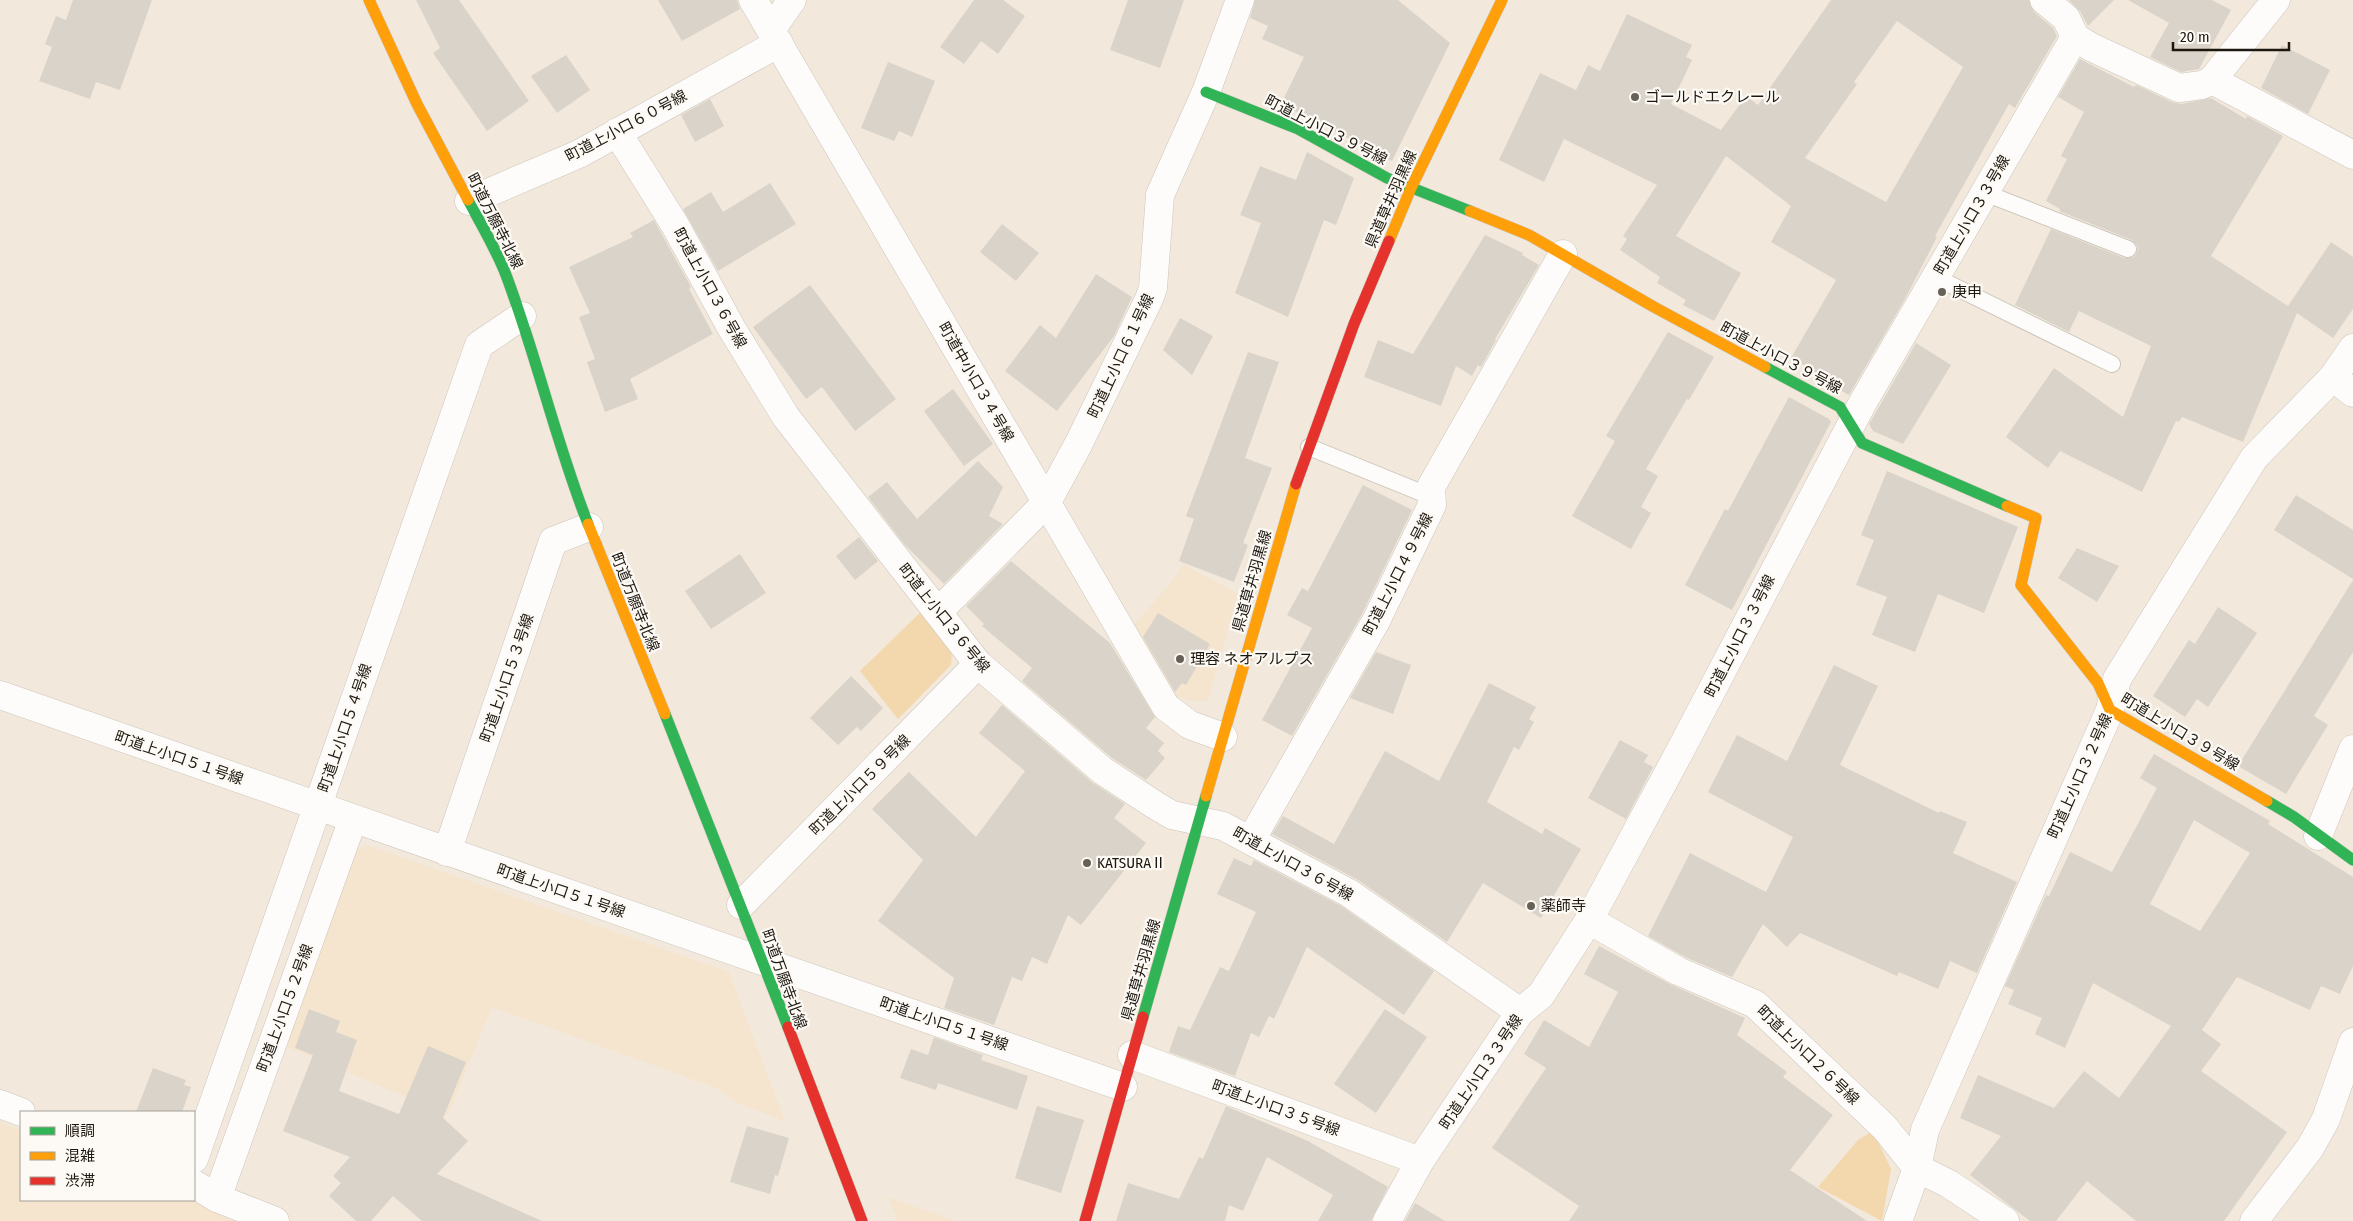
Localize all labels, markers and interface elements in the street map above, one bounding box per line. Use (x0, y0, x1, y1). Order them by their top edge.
scale bar (2173, 20, 2289, 52)
text: 20 m (2180, 28, 2210, 46)
street label: 町道上小口６０号線 (562, 86, 690, 166)
place label: ゴールドエクレール (1645, 88, 1780, 106)
street label: 町道上小口３９号線 (1262, 91, 1390, 169)
marker: ゴールドエクレール (1629, 91, 1641, 103)
street label: 県道草井羽黒線 (1361, 147, 1421, 251)
street label: 町道上小口３３号線 (1930, 152, 2014, 278)
street label: 町道万願寺北線 (463, 170, 527, 272)
street label: 町道上小口３６号線 (669, 225, 751, 351)
place label: 庚申 (1952, 283, 1982, 301)
marker: 庚申 (1936, 286, 1948, 298)
street label: 町道上小口６１号線 (1084, 291, 1158, 421)
street label: 町道上小口３９号線 (1717, 318, 1845, 398)
street label: 町道中小口３４号線 (934, 319, 1018, 445)
street label: 町道上小口４９号線 (1359, 510, 1437, 638)
street label: 県道草井羽黒線 (1229, 528, 1275, 634)
street label: 町道万願寺北線 (607, 550, 663, 654)
street label: 町道上小口３６号線 (895, 560, 993, 676)
street label: 町道上小口３３号線 (1701, 572, 1779, 700)
street label: 町道上小口５３号線 (477, 611, 537, 745)
place label: 理容 ネオアルプス (1190, 650, 1313, 668)
marker: 理容 ネオアルプス (1174, 653, 1186, 665)
street label: 町道上小口５４号線 (315, 661, 375, 795)
street label: 町道上小口３９号線 (2117, 690, 2243, 774)
street label: 町道上小口３２号線 (2044, 711, 2116, 841)
street label: 町道上小口５１号線 (112, 728, 246, 788)
street label: 町道上小口５９号線 (806, 731, 914, 839)
street label: 町道上小口３６号線 (1230, 823, 1356, 905)
place label: KATSURAⅡ (1097, 854, 1166, 872)
marker: KATSURAⅡ (1081, 857, 1093, 869)
street label: 町道上小口５１号線 (494, 861, 628, 921)
place label: 薬師寺 (1541, 897, 1586, 915)
marker: 薬師寺 (1525, 900, 1537, 912)
street label: 県道草井羽黒線 (1118, 917, 1164, 1023)
street label: 町道万願寺北線 (758, 927, 810, 1031)
street label: 町道上小口５２号線 (253, 941, 317, 1075)
street label: 町道上小口５１号線 (877, 994, 1011, 1054)
street label: 町道上小口２６号線 (1753, 1002, 1863, 1108)
street label: 町道上小口３３号線 (1436, 1011, 1526, 1133)
street label: 町道上小口３５号線 (1209, 1076, 1343, 1140)
legend (20, 1111, 195, 1201)
text: 順調 (65, 1122, 95, 1140)
text: 混雑 (65, 1147, 95, 1165)
text: 渋滞 (65, 1172, 95, 1190)

